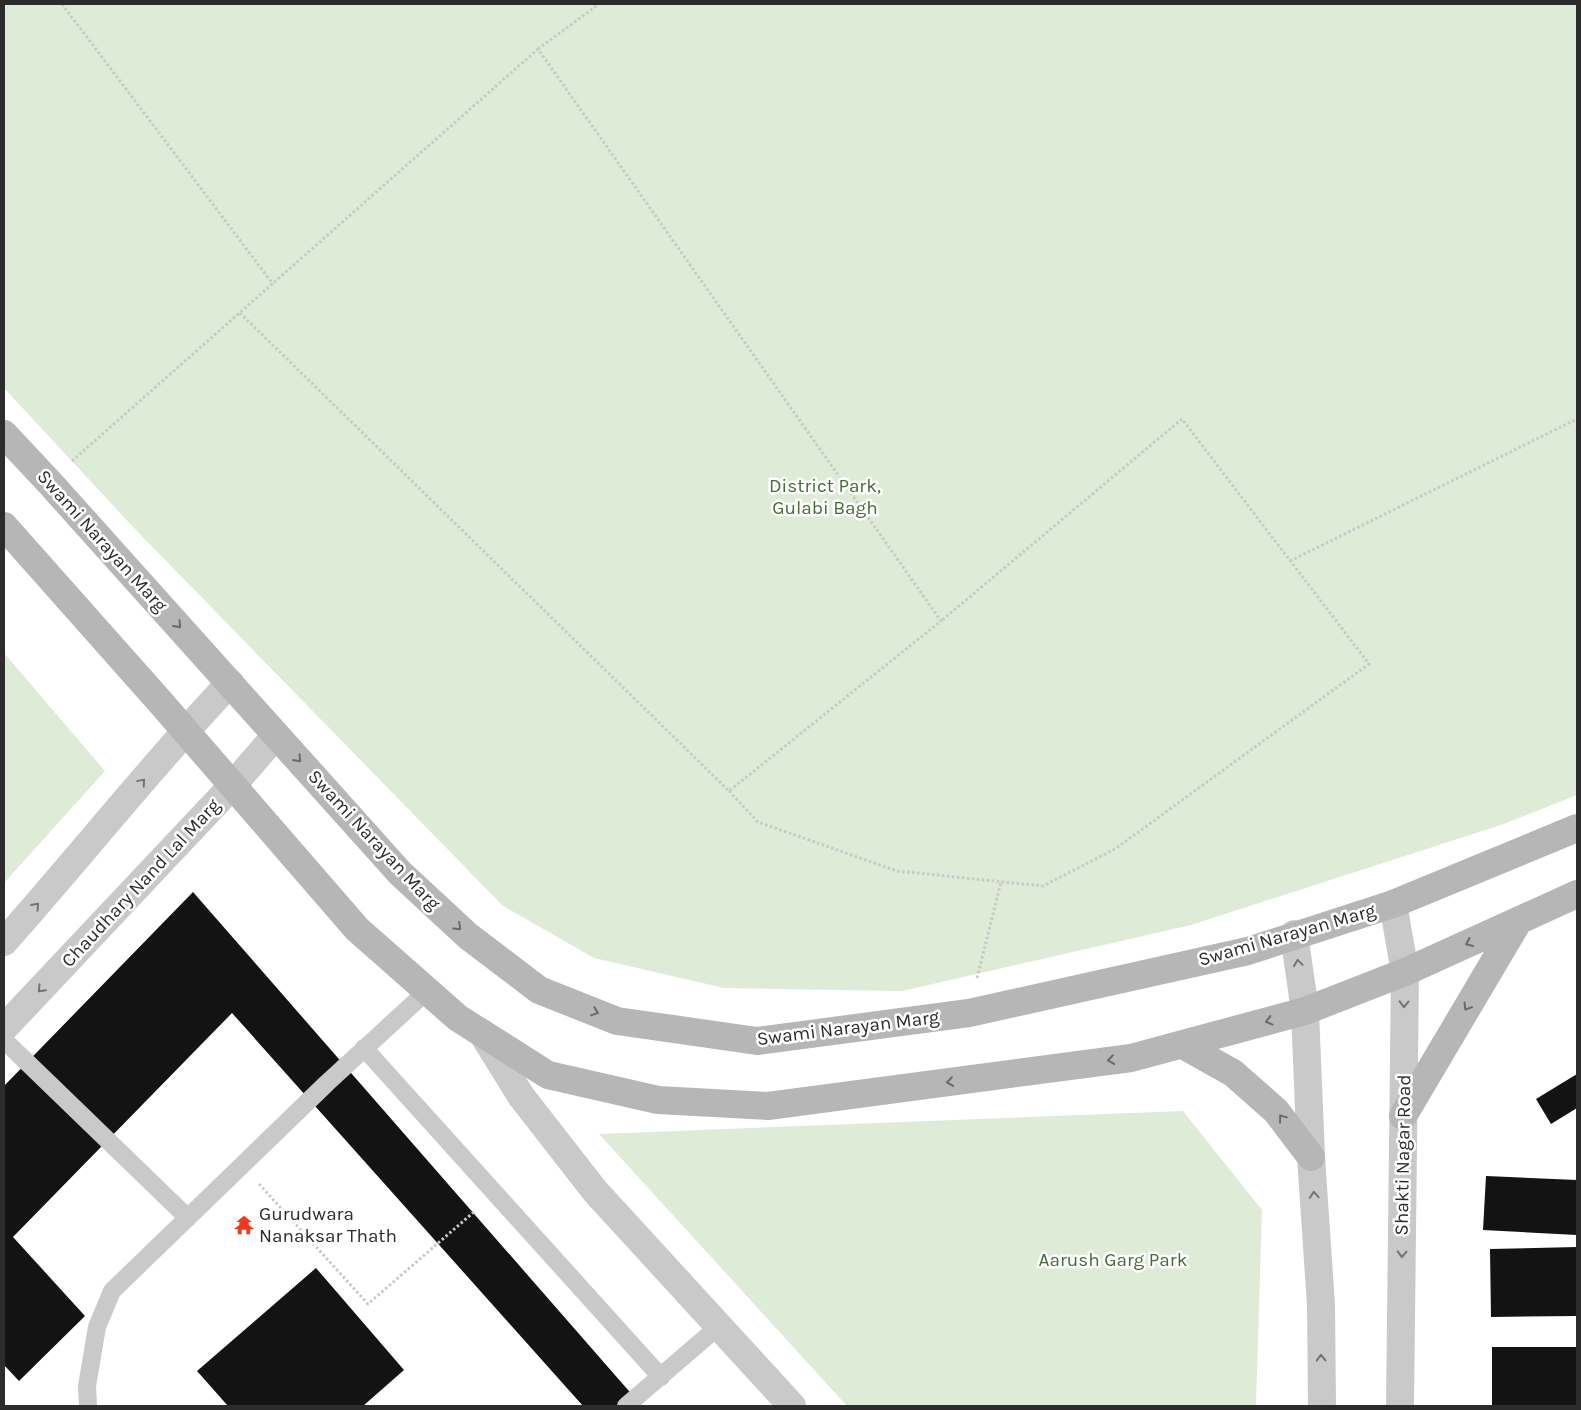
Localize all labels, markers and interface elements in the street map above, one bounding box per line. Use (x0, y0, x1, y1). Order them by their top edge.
street label: Swami Narayan Marg (32, 465, 172, 617)
park label: District Park, Gulabi Bagh (769, 475, 881, 519)
one-way arrow (172, 620, 181, 629)
one-way arrow (292, 754, 301, 763)
street label: Swami Narayan Marg (303, 765, 445, 915)
one-way arrow (136, 779, 144, 788)
street label: Chaudhary Nand Lal Marg (57, 794, 225, 972)
street label: Swami Narayan Marg (1196, 899, 1379, 971)
one-way arrow (30, 902, 39, 911)
one-way arrow (453, 921, 462, 930)
one-way arrow (1465, 937, 1474, 948)
one-way arrow (1294, 959, 1304, 968)
one-way arrow (38, 983, 47, 992)
one-way arrow (1399, 1000, 1409, 1008)
one-way arrow (1464, 1002, 1474, 1011)
one-way arrow (590, 1006, 599, 1016)
street label: Swami Narayan Marg (756, 1006, 941, 1050)
one-way arrow (1265, 1015, 1273, 1026)
one-way arrow (1107, 1054, 1115, 1065)
street label: Shakti Nagar Road (1391, 1074, 1415, 1236)
one-way arrow (946, 1076, 954, 1087)
one-way arrow (1279, 1115, 1287, 1124)
one-way arrow (1308, 1191, 1319, 1199)
place label: Gurudwara Nanaksar Thath (259, 1203, 397, 1247)
temple icon: Gurudwara Nanaksar Thath (233, 1214, 255, 1236)
park label: Aarush Garg Park (1039, 1249, 1188, 1271)
one-way arrow (1397, 1250, 1407, 1258)
one-way arrow (1316, 1353, 1326, 1361)

